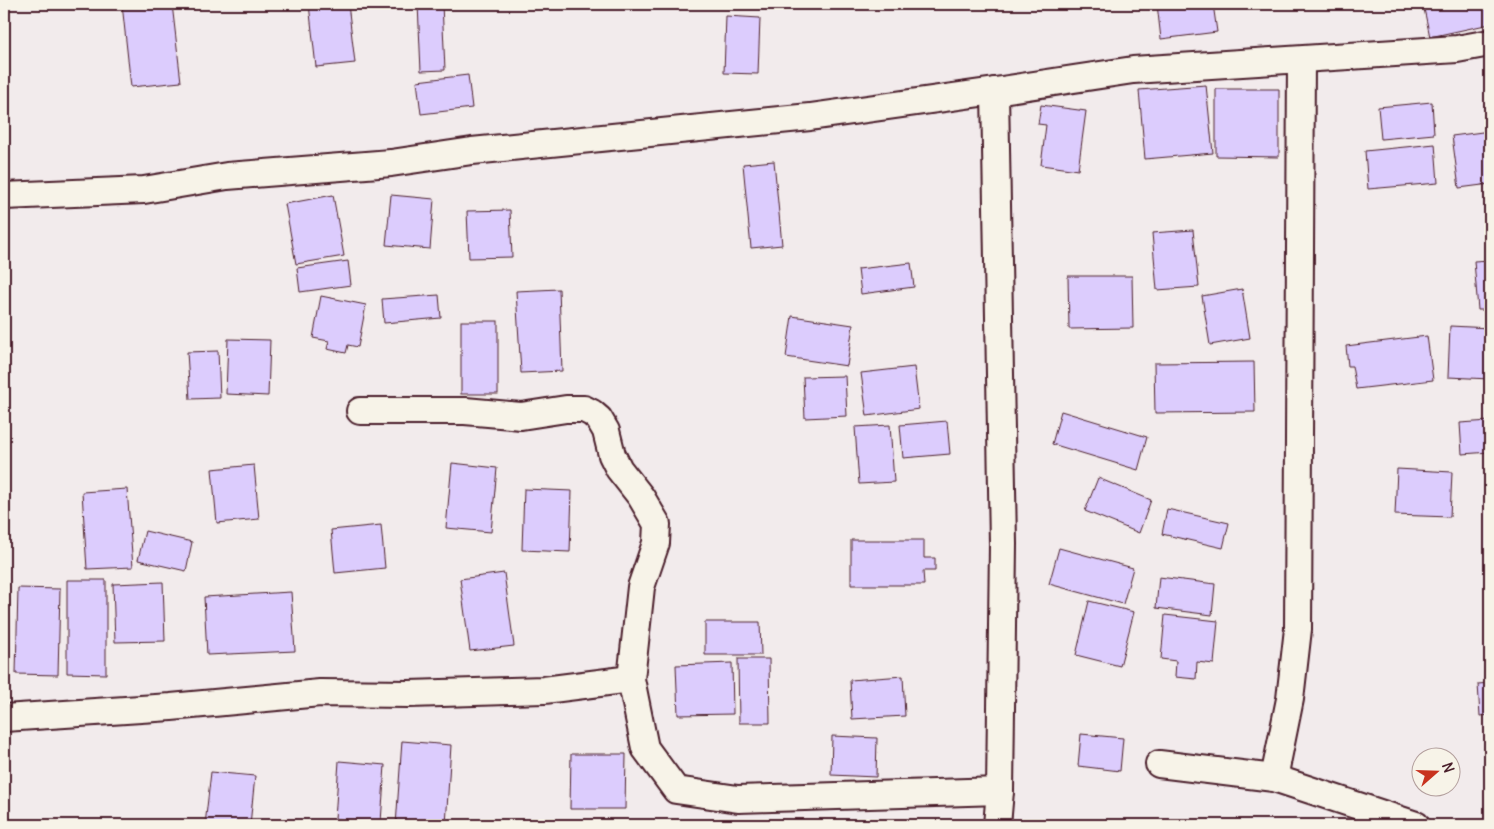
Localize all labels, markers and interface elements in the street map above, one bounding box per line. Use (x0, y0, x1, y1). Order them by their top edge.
north arrow (1412, 746, 1462, 796)
text: N (1438, 760, 1458, 775)

